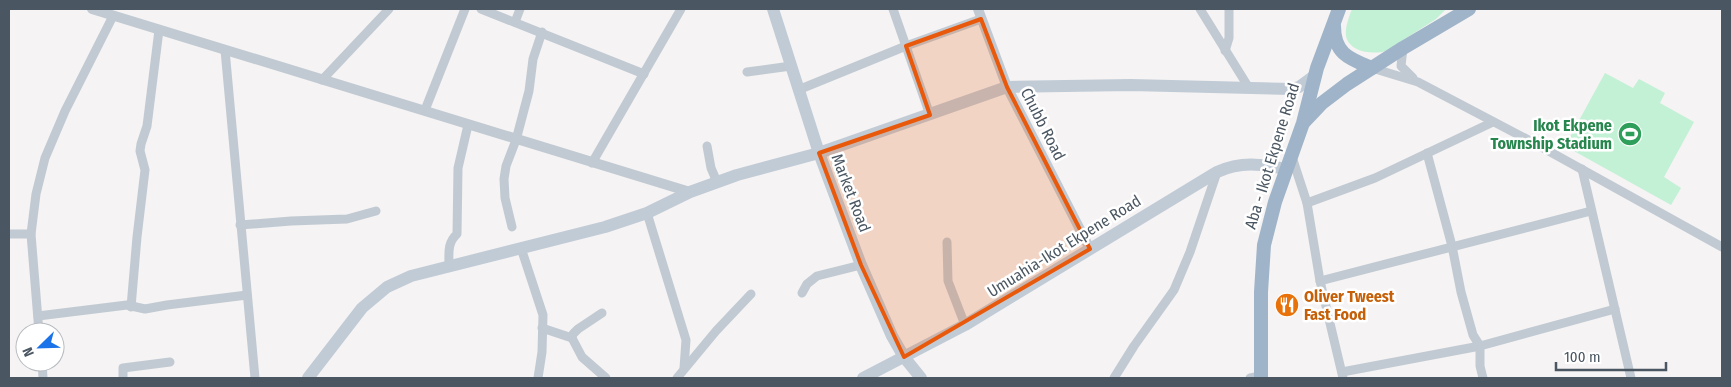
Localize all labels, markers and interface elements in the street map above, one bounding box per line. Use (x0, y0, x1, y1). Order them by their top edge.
street label: Aba - Ikot Ekpene Road (1241, 81, 1303, 231)
street label: Chubb Road (1017, 85, 1069, 163)
place label: Ikot Ekpene Township Stadium (1490, 116, 1612, 153)
sports icon: Ikot Ekpene Township Stadium (1617, 121, 1643, 147)
street label: Market Road (827, 151, 875, 235)
street label: Umuahia-Ikot Ekpene Road (984, 191, 1144, 301)
place label: Oliver Tweest Fast Food (1304, 287, 1395, 324)
restaurant icon: Oliver Tweest Fast Food (1274, 292, 1300, 318)
north arrow (15, 322, 65, 372)
scale bar (1556, 340, 1666, 372)
text: N (19, 345, 38, 359)
text: 100 m (1564, 348, 1601, 366)

